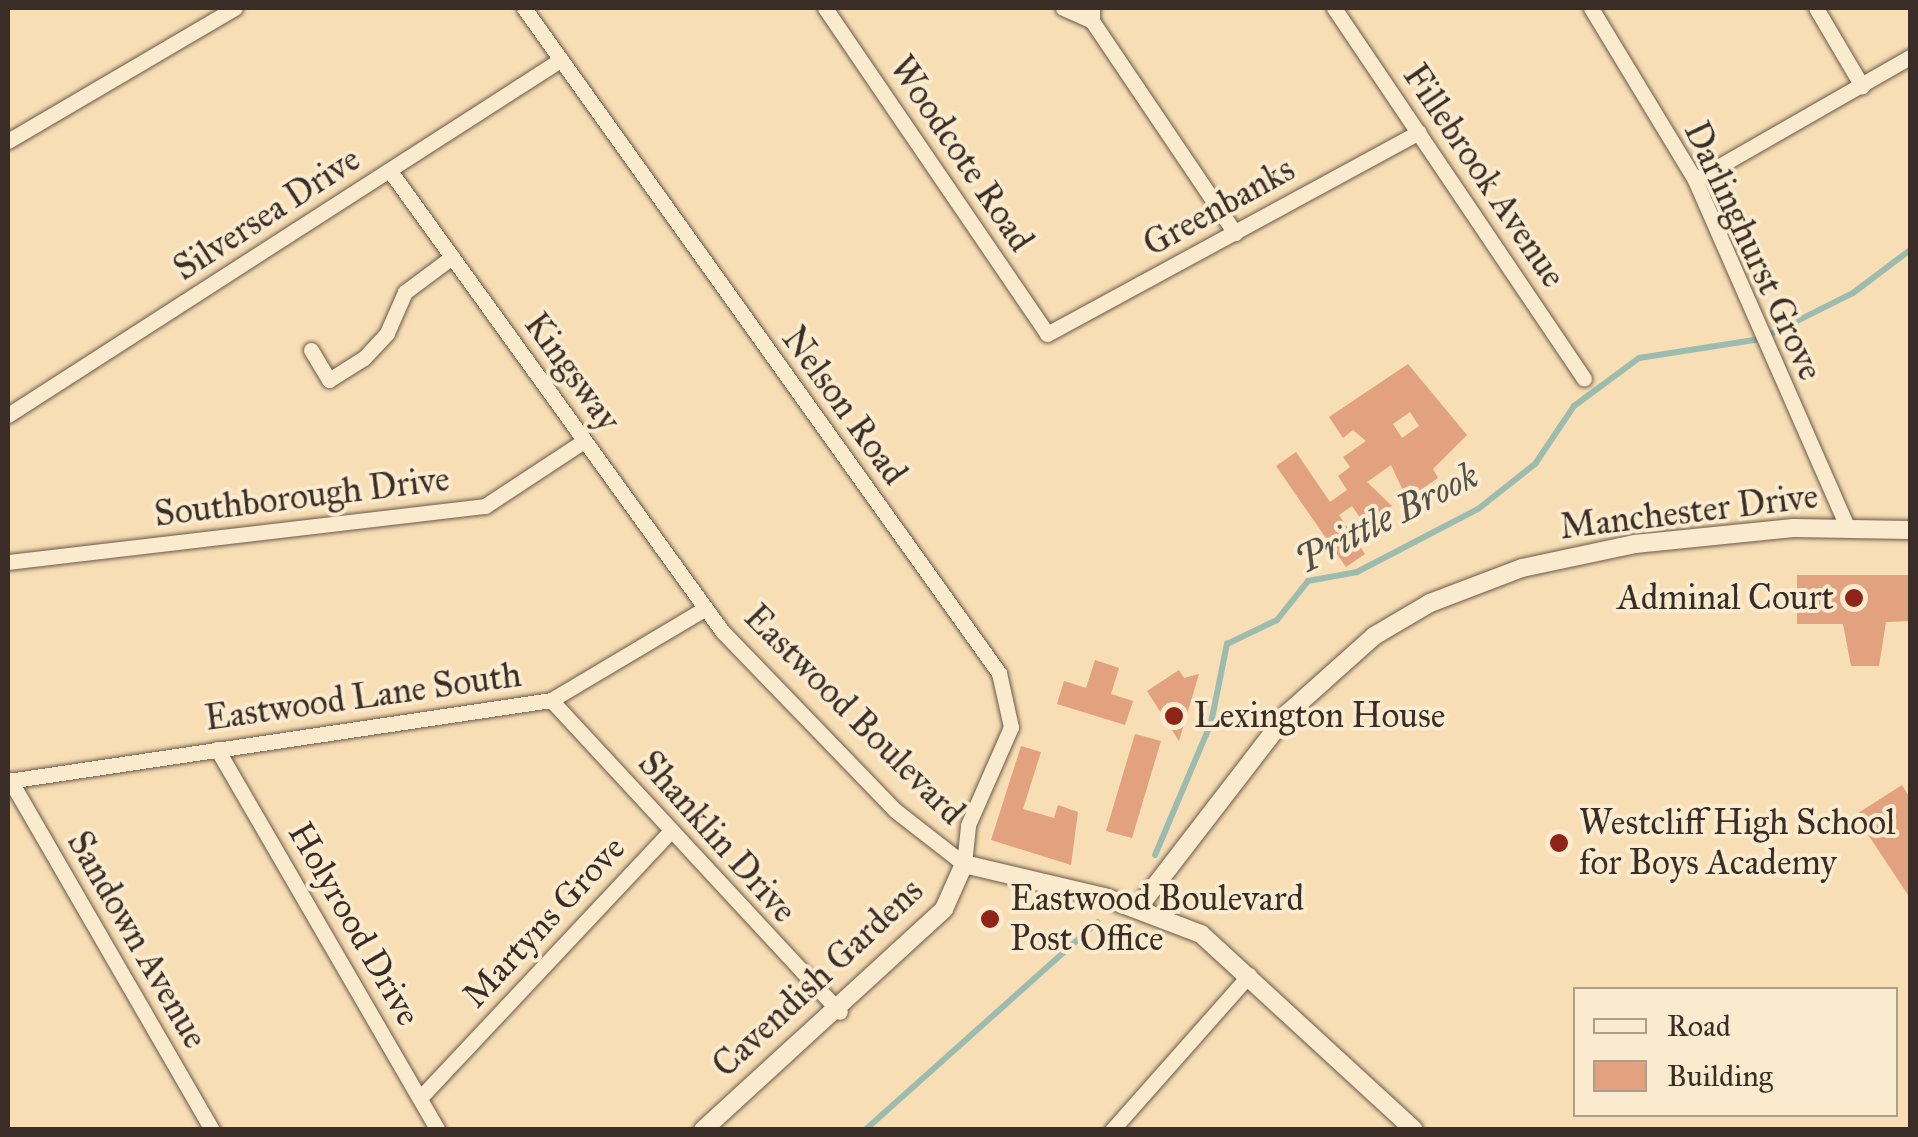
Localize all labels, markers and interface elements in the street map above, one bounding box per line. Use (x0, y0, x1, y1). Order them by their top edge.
street label: Woodcote Road (880, 48, 1042, 260)
street label: Fillebrook Avenue (1394, 56, 1574, 296)
street label: Darlinghurst Grove (1675, 115, 1831, 387)
street label: Silversea Drive (166, 138, 368, 290)
street label: Greenbanks (1136, 148, 1302, 266)
street label: Kingsway (515, 305, 629, 439)
street label: Nelson Road (773, 319, 915, 493)
water label: Prittle Brook (1288, 452, 1486, 584)
street label: Southborough Drive (152, 458, 452, 536)
street label: Manchester Drive (1558, 475, 1820, 549)
place label: Adminal Court (1617, 577, 1834, 619)
marker: Adminal Court (1843, 587, 1865, 609)
street label: Eastwood Boulevard (735, 596, 973, 834)
street label: Eastwood Lane South (202, 654, 524, 740)
place label: Lexington House (1194, 695, 1445, 737)
marker: Lexington House (1163, 705, 1185, 727)
street label: Shanklin Drive (629, 743, 805, 931)
place label: Westcliff High School for Boys Academy (1579, 802, 1895, 884)
street label: Holyrood Drive (279, 815, 429, 1033)
street label: Sandown Avenue (58, 824, 216, 1056)
street label: Martyns Grove (454, 828, 634, 1016)
marker: Westcliff High School for Boys Academy (1548, 832, 1570, 854)
street label: Cavendish Gardens (704, 870, 932, 1086)
place label: Eastwood Boulevard Post Office (1010, 878, 1304, 960)
marker: Eastwood Boulevard Post Office (979, 908, 1001, 930)
legend (1573, 987, 1898, 1117)
text: Road (1667, 1008, 1731, 1044)
text: Building (1667, 1058, 1773, 1094)

